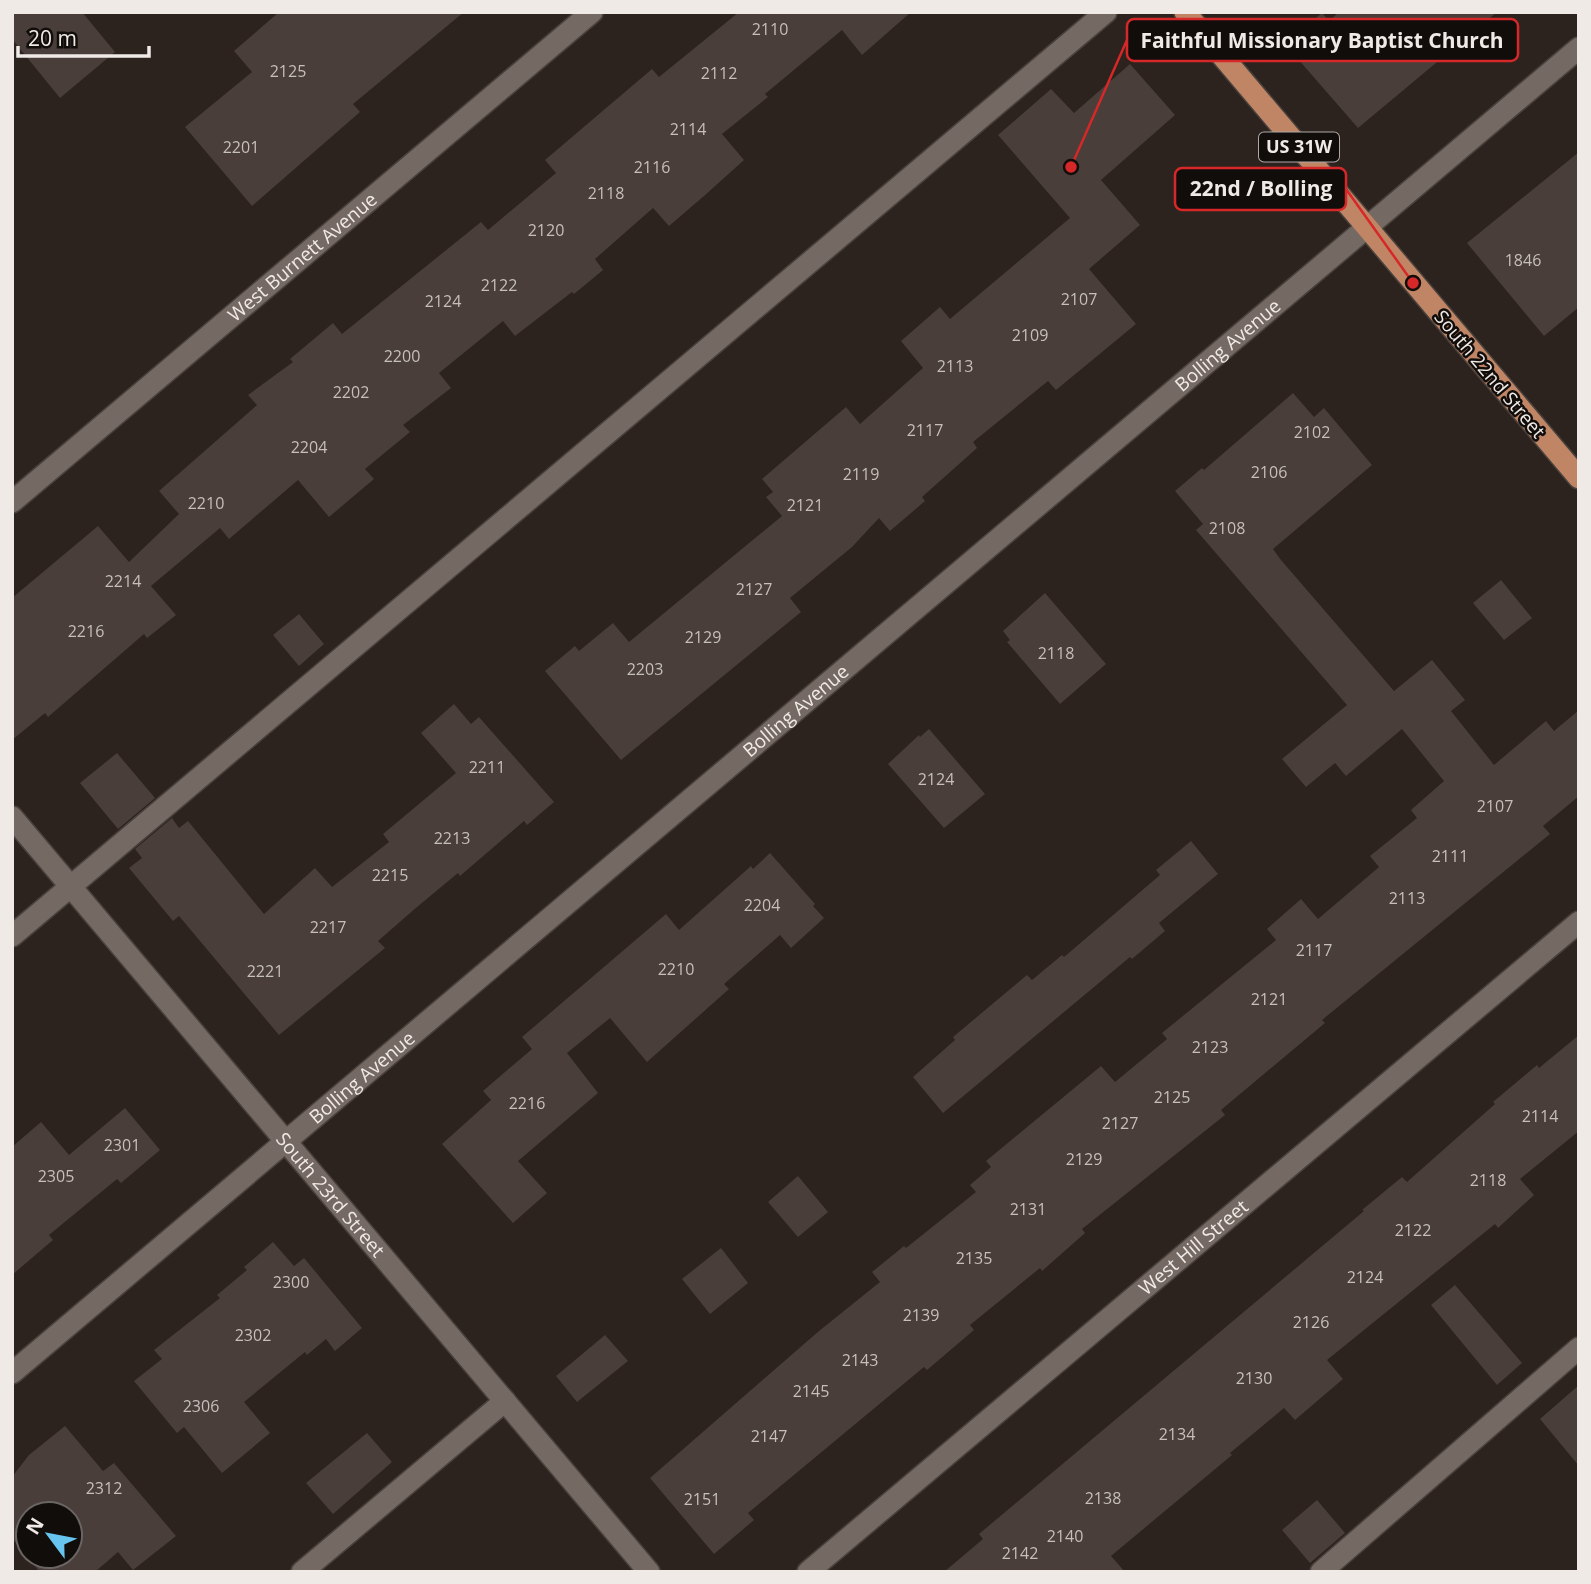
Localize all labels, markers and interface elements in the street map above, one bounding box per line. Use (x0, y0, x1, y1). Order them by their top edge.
scale bar (18, 14, 149, 58)
house number: 2110 (752, 18, 788, 40)
callout: Faithful Missionary Baptist Church (1127, 19, 1518, 61)
text: 20 m (28, 24, 77, 52)
text: Faithful Missionary Baptist Church (1141, 26, 1504, 54)
house number: 2125 (270, 60, 306, 82)
house number: 2112 (701, 62, 737, 84)
house number: 2114 (670, 118, 706, 140)
road number: US 31W (1259, 132, 1339, 162)
house number: 2201 (223, 136, 259, 158)
house number: 2116 (634, 156, 670, 178)
callout: 22nd / Bolling (1175, 168, 1346, 210)
text: 22nd / Bolling (1190, 174, 1332, 202)
house number: 2118 (588, 182, 624, 204)
street label: West Burnett Avenue (222, 186, 382, 327)
house number: 2120 (528, 219, 564, 241)
house number: 1846 (1505, 249, 1541, 271)
house number: 2122 (481, 274, 517, 296)
house number: 2107 (1061, 288, 1097, 310)
house number: 2124 (425, 290, 461, 312)
street label: Bolling Avenue (1169, 293, 1286, 397)
street label: South 22nd Street (1429, 304, 1551, 444)
house number: 2109 (1012, 324, 1048, 346)
house number: 2200 (384, 345, 420, 367)
house number: 2113 (937, 355, 973, 377)
house number: 2202 (333, 381, 369, 403)
house number: 2117 (907, 419, 943, 441)
house number: 2102 (1294, 421, 1330, 443)
house number: 2204 (291, 436, 327, 458)
house number: 2106 (1251, 461, 1287, 483)
house number: 2119 (843, 463, 879, 485)
house number: 2210 (188, 492, 224, 514)
house number: 2121 (787, 494, 823, 516)
house number: 2108 (1209, 517, 1245, 539)
house number: 2214 (105, 570, 141, 592)
house number: 2127 (736, 578, 772, 600)
house number: 2216 (68, 620, 104, 642)
house number: 2129 (685, 626, 721, 648)
house number: 2118 (1038, 642, 1074, 664)
house number: 2203 (627, 658, 663, 680)
street label: Bolling Avenue (737, 658, 854, 763)
house number: 2211 (469, 756, 505, 778)
house number: 2124 (918, 768, 954, 790)
house number: 2107 (1477, 795, 1513, 817)
house number: 2213 (434, 827, 470, 849)
house number: 2111 (1432, 845, 1468, 867)
house number: 2215 (372, 864, 408, 886)
house number: 2113 (1389, 887, 1425, 909)
house number: 2204 (744, 894, 780, 916)
house number: 2217 (310, 916, 346, 938)
house number: 2117 (1296, 939, 1332, 961)
house number: 2210 (658, 958, 694, 980)
house number: 2221 (247, 960, 283, 982)
house number: 2121 (1251, 988, 1287, 1010)
street label: Bolling Avenue (303, 1025, 420, 1130)
house number: 2123 (1192, 1036, 1228, 1058)
house number: 2125 (1154, 1086, 1190, 1108)
house number: 2216 (509, 1092, 545, 1114)
house number: 2114 (1522, 1105, 1558, 1127)
house number: 2127 (1102, 1112, 1138, 1134)
street label: South 23rd Street (270, 1127, 391, 1263)
house number: 2301 (104, 1134, 140, 1156)
house number: 2129 (1066, 1148, 1102, 1170)
house number: 2305 (38, 1165, 74, 1187)
house number: 2118 (1470, 1169, 1506, 1191)
street label: West Hill Street (1133, 1193, 1254, 1301)
house number: 2131 (1010, 1198, 1046, 1220)
house number: 2122 (1395, 1219, 1431, 1241)
house number: 2135 (956, 1247, 992, 1269)
house number: 2124 (1347, 1266, 1383, 1288)
house number: 2300 (273, 1271, 309, 1293)
house number: 2139 (903, 1304, 939, 1326)
house number: 2126 (1293, 1311, 1329, 1333)
house number: 2302 (235, 1324, 271, 1346)
house number: 2143 (842, 1349, 878, 1371)
house number: 2130 (1236, 1367, 1272, 1389)
house number: 2145 (793, 1380, 829, 1402)
house number: 2306 (183, 1395, 219, 1417)
house number: 2134 (1159, 1423, 1195, 1445)
house number: 2147 (751, 1425, 787, 1447)
house number: 2312 (86, 1477, 122, 1499)
house number: 2138 (1085, 1487, 1121, 1509)
house number: 2151 (684, 1488, 720, 1510)
north arrow (14, 1500, 84, 1570)
text: N (19, 1513, 50, 1539)
house number: 2140 (1047, 1525, 1083, 1547)
house number: 2142 (1002, 1542, 1038, 1564)

